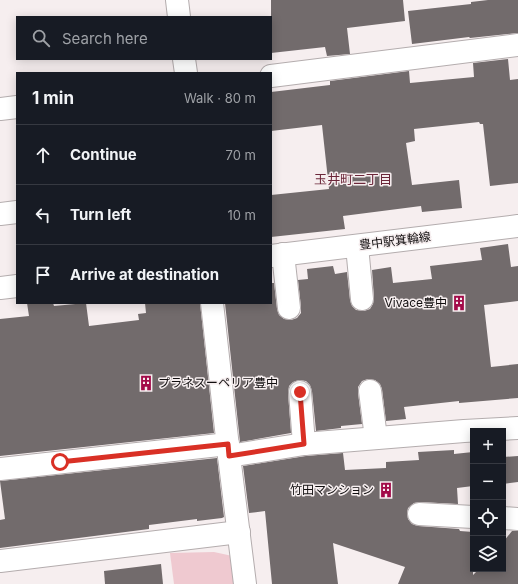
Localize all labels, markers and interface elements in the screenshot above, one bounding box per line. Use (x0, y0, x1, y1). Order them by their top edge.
search box (16, 16, 272, 60)
icon: search (30, 27, 52, 49)
text: Search here (62, 29, 148, 48)
text: 1 min (32, 88, 74, 108)
text: Walk · 80 m (184, 90, 256, 106)
icon: ahead (32, 144, 54, 166)
text: Continue (70, 145, 137, 164)
text: 70 m (226, 147, 256, 163)
district label: 玉井町二丁目 (314, 171, 392, 187)
icon: left (32, 204, 54, 226)
text: Turn left (70, 205, 131, 224)
text: 10 m (227, 207, 256, 223)
street label: 豊中駅箕輪線 (358, 229, 432, 252)
icon: arrive (32, 264, 54, 286)
text: Arrive at destination (70, 265, 219, 284)
building icon: Vivace豊中 (450, 294, 468, 312)
place label: Vivace豊中 (385, 295, 447, 310)
building icon: プラネスーペリア豊中 (137, 374, 155, 392)
place label: プラネスーペリア豊中 (158, 375, 278, 390)
route end (291, 383, 309, 401)
map controls (470, 428, 506, 572)
button: + (470, 428, 506, 464)
route start (51, 453, 69, 471)
button: − (470, 464, 506, 500)
building icon: 竹田マンション (377, 481, 395, 499)
place label: 竹田マンション (290, 482, 374, 497)
button: locate (470, 500, 506, 536)
button: layers (470, 536, 506, 572)

